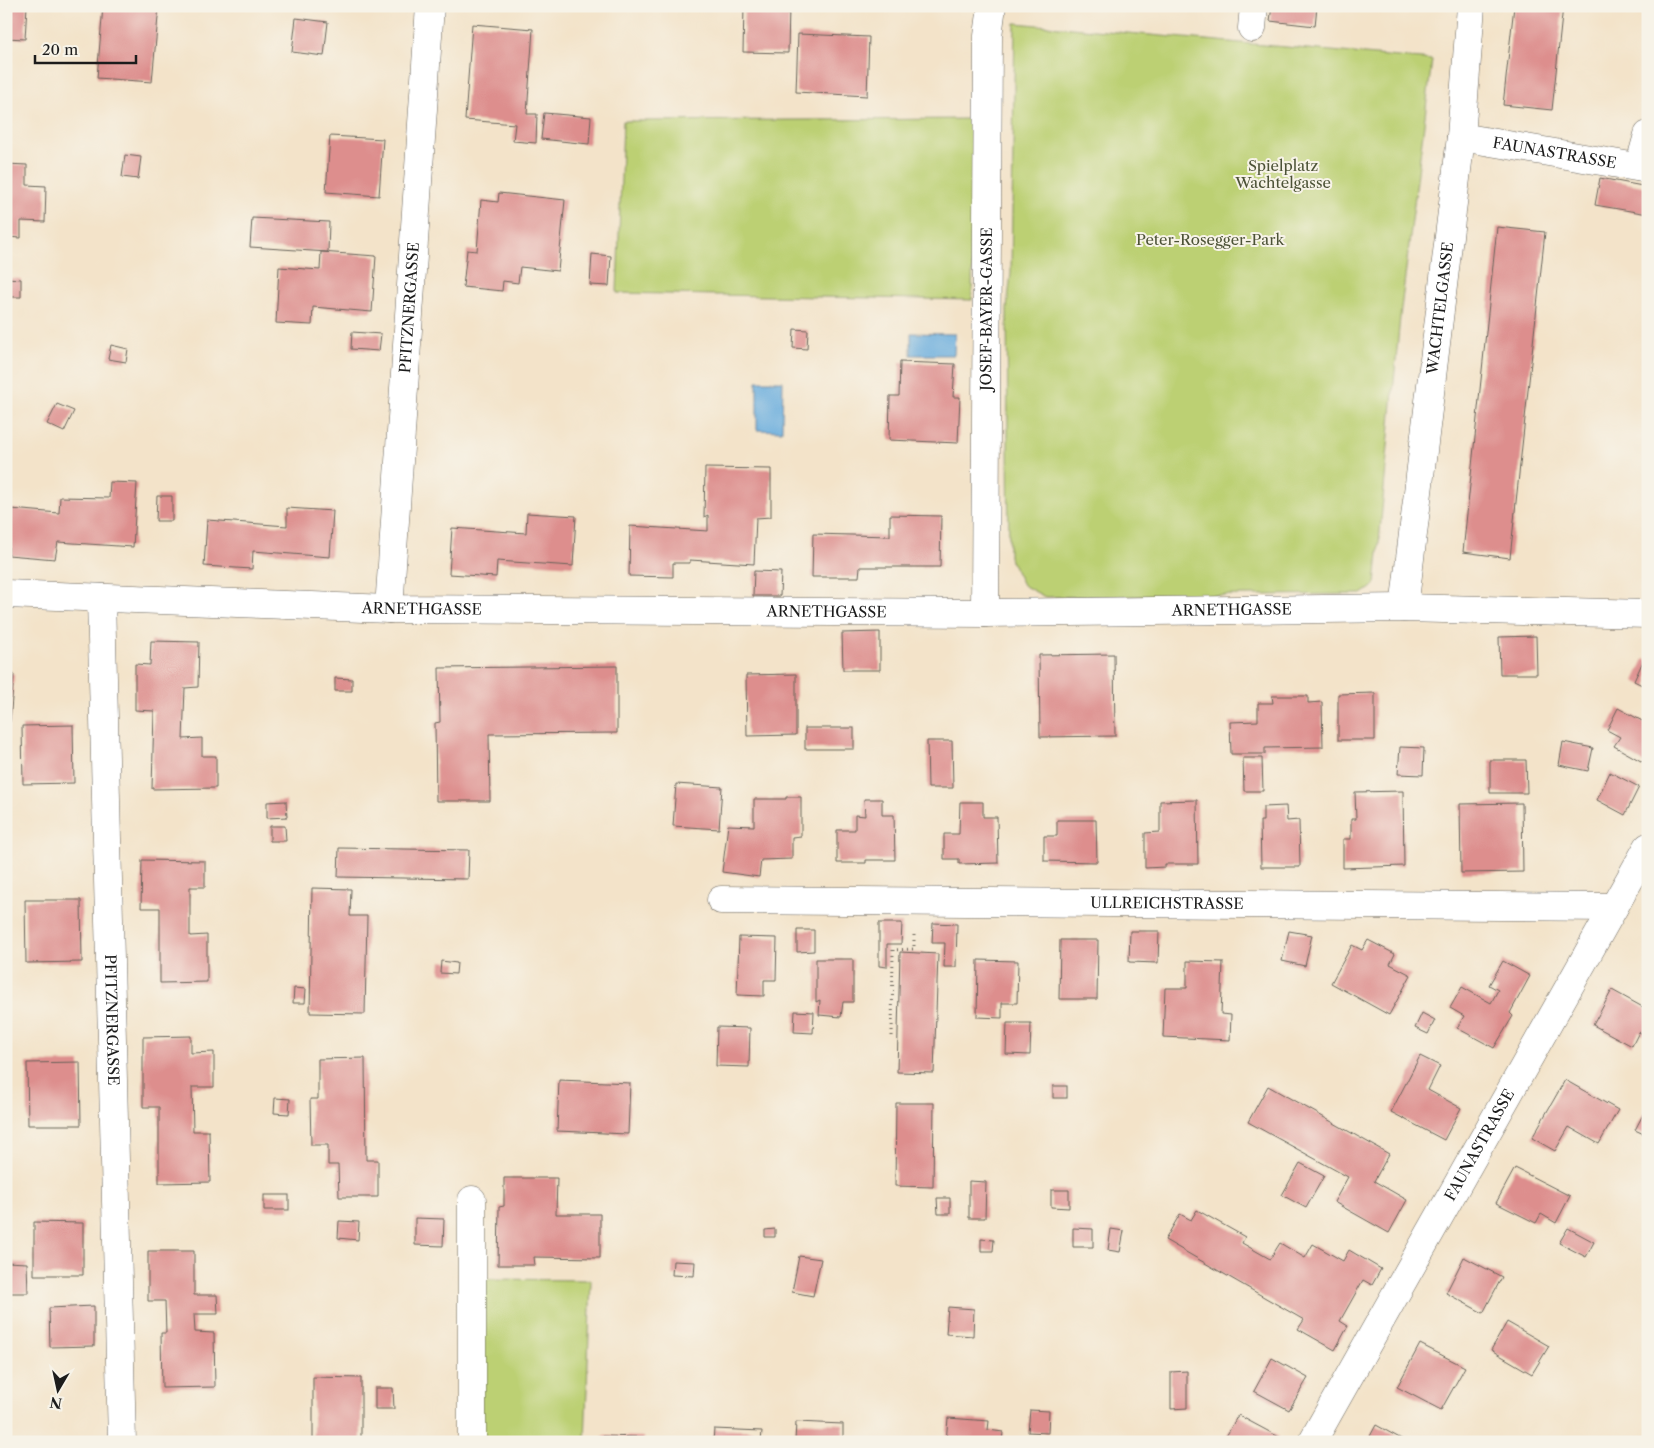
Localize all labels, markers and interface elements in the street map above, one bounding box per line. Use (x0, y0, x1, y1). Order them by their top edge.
scale bar (35, 32, 136, 64)
text: 20 m (42, 40, 78, 59)
street label: FAUNASTRASSE (1491, 133, 1618, 172)
park label: Spielplatz Wachtelgasse (1234, 156, 1331, 192)
street label: JOSEF-BAYER-GASSE (976, 227, 996, 393)
park label: Peter-Rosegger-Park (1136, 230, 1285, 249)
street label: PFITZNERGASSE (395, 241, 423, 374)
street label: WACHTELGASSE (1422, 241, 1457, 376)
street label: ARNETHGASSE (360, 598, 482, 619)
street label: ARNETHGASSE (1170, 599, 1292, 620)
street label: ARNETHGASSE (766, 602, 887, 621)
street label: ULLREICHSTRASSE (1090, 893, 1244, 913)
street label: PFITZNERGASSE (101, 954, 123, 1086)
street label: FAUNASTRASSE (1440, 1086, 1518, 1204)
north arrow (32, 1366, 82, 1416)
text: N (49, 1393, 63, 1413)

